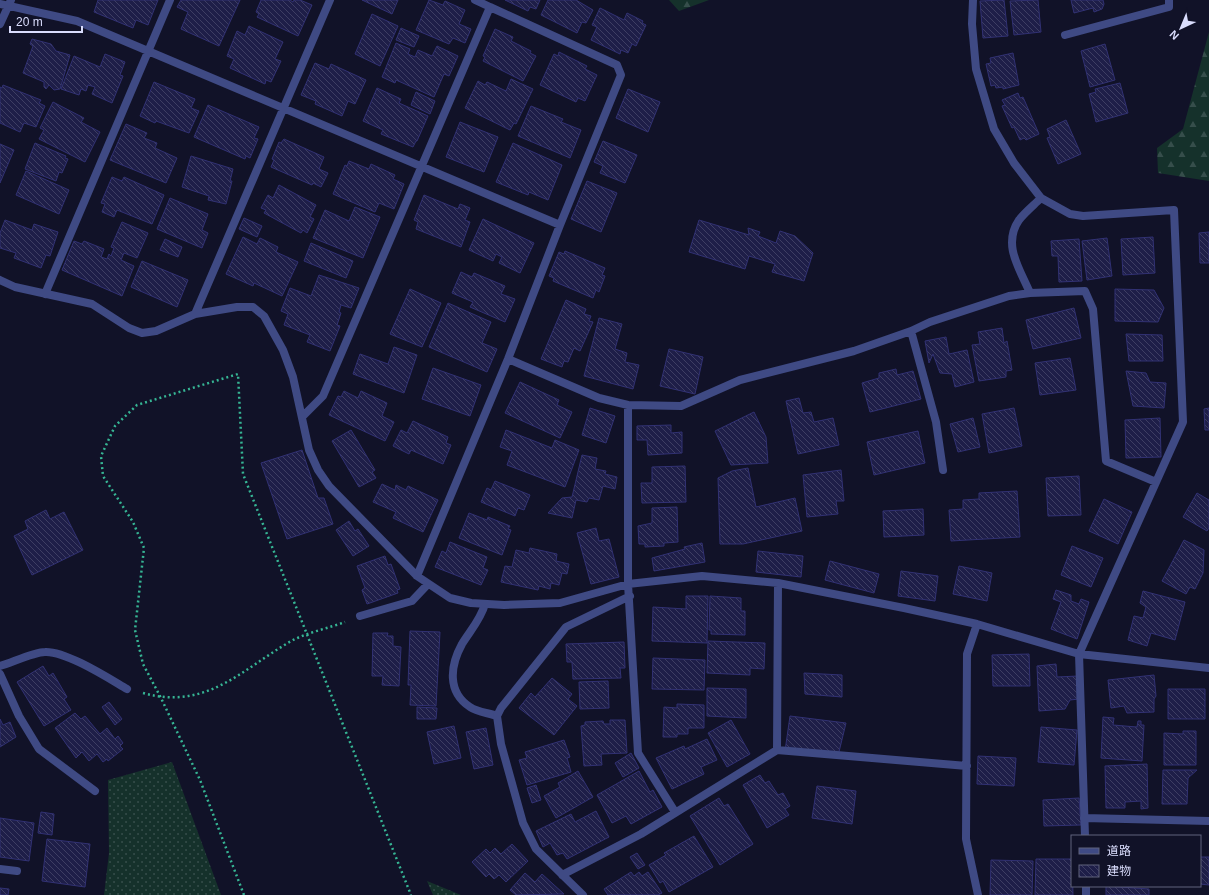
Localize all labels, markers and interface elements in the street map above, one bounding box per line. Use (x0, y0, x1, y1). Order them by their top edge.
scale bar (10, 8, 82, 34)
north arrow (1161, 8, 1201, 48)
text: 20 m (16, 15, 43, 29)
text: N (1167, 28, 1181, 42)
legend (1071, 835, 1201, 887)
text: 道路 (1107, 844, 1131, 858)
text: 建物 (1107, 864, 1131, 878)

